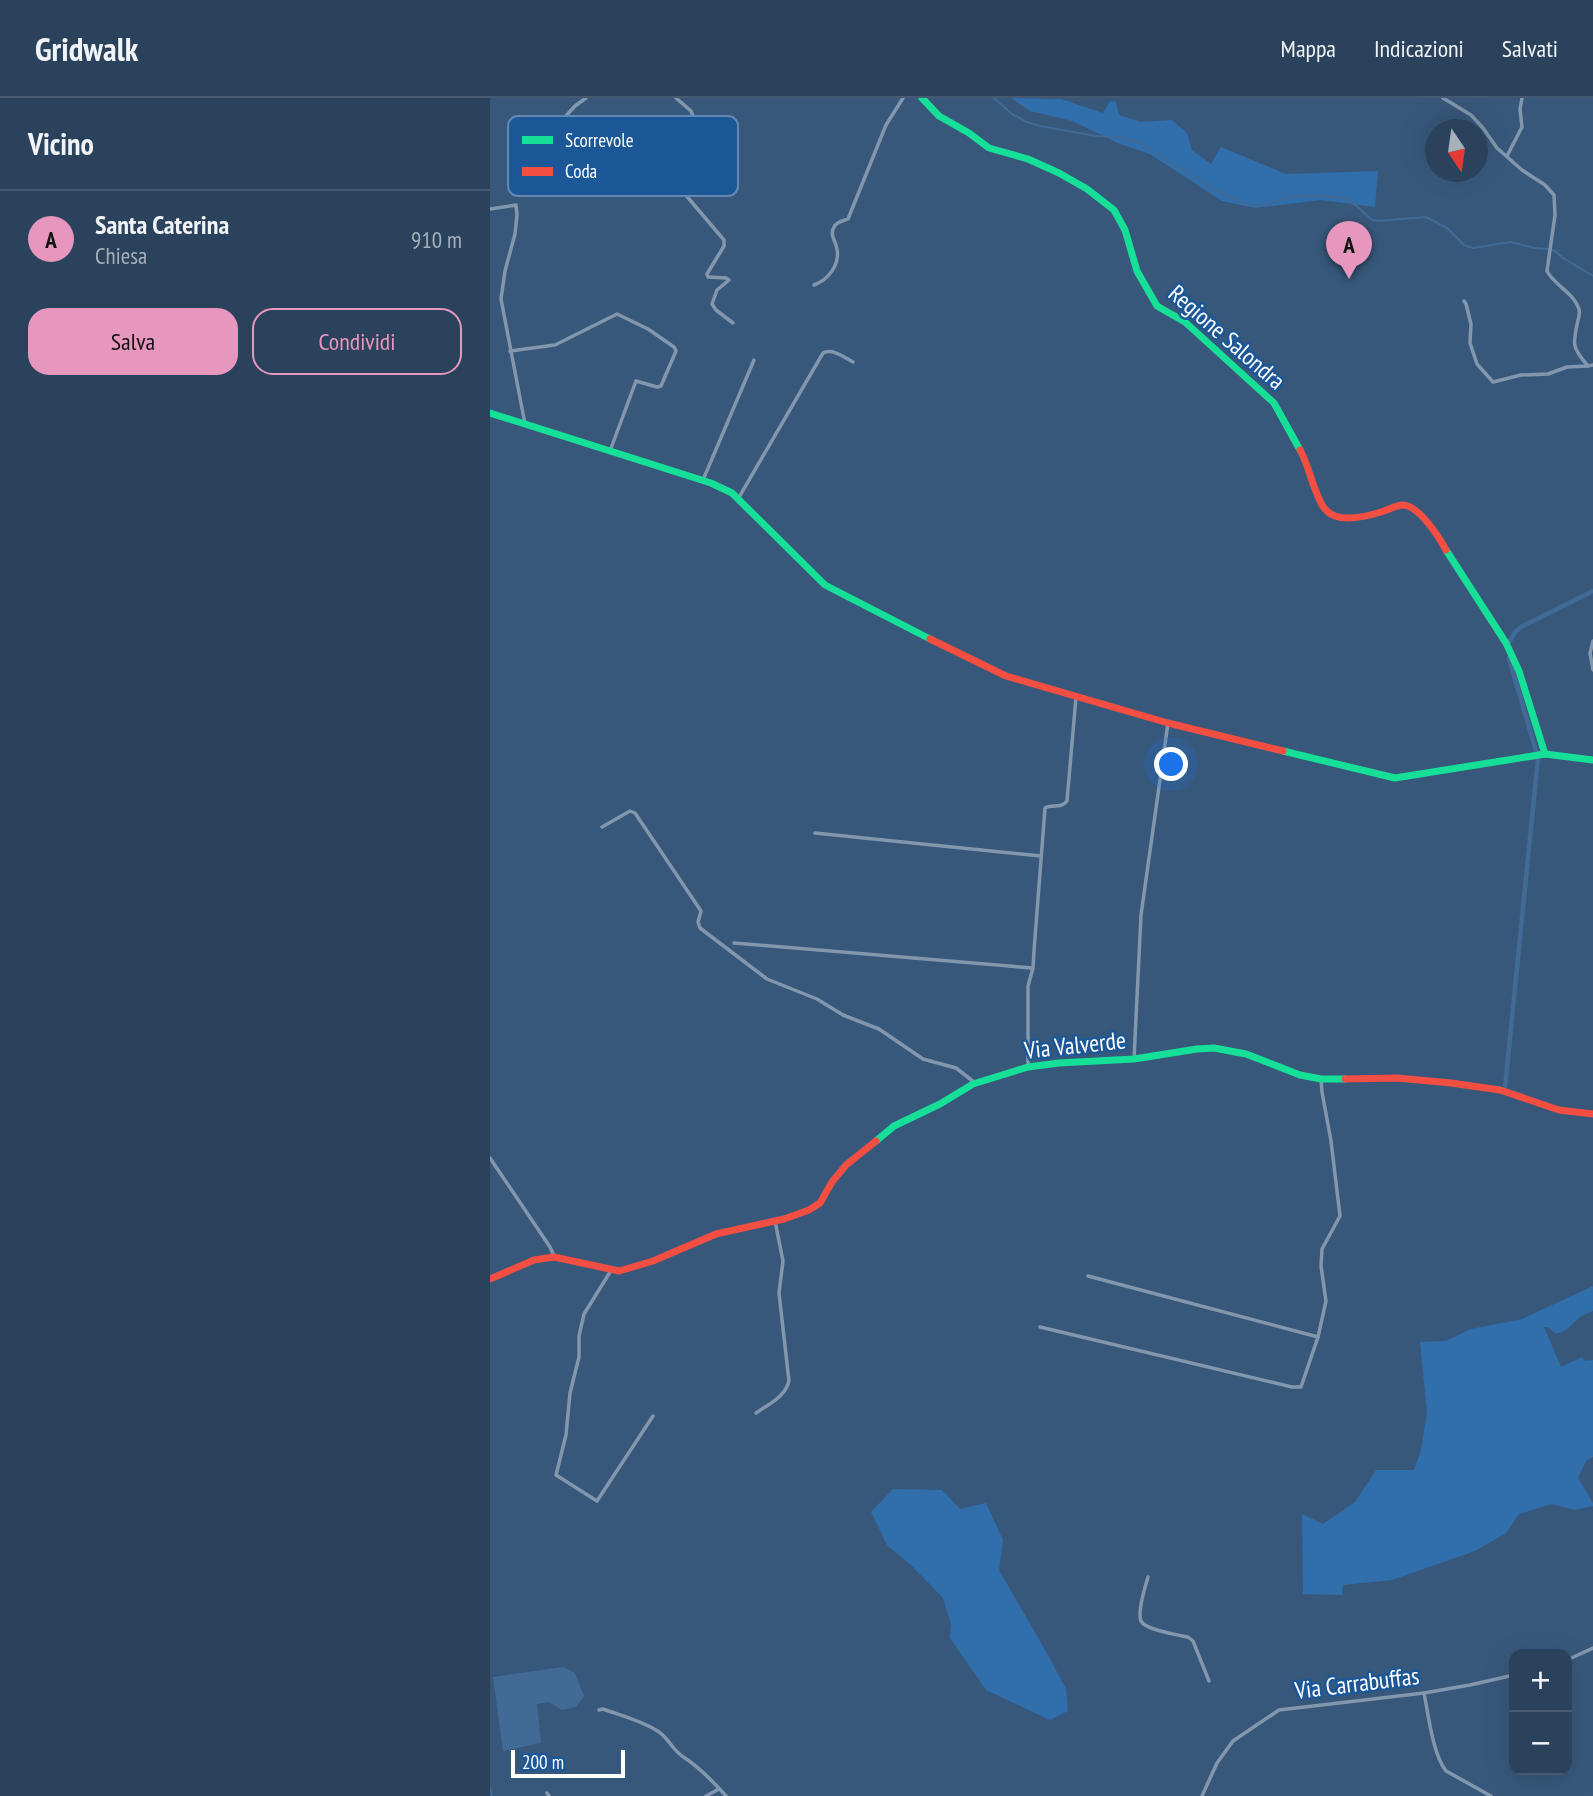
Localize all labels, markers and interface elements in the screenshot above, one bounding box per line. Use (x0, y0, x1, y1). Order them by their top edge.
text: Gridwalk (35, 27, 138, 70)
text: Mappa (1281, 33, 1336, 64)
text: Indicazioni (1374, 33, 1464, 64)
text: Salvati (1502, 33, 1558, 64)
legend (508, 116, 738, 196)
north arrow (1425, 119, 1488, 182)
text: Vicino (28, 124, 94, 163)
text: Scorrevole (565, 128, 634, 152)
text: Coda (565, 159, 597, 183)
text: Santa Caterina (95, 208, 229, 241)
pin: A (1326, 221, 1372, 279)
text: A (45, 225, 57, 254)
text: 910 m (411, 225, 462, 254)
text: Chiesa (95, 241, 147, 270)
street label: Regione Salondra (1162, 278, 1292, 396)
button: Salva (28, 308, 238, 375)
button: Condividi (252, 308, 462, 375)
your location (1154, 747, 1188, 781)
street label: Via Valverde (1022, 1024, 1127, 1066)
map controls (1509, 1649, 1572, 1775)
button: + (1509, 1649, 1572, 1712)
street label: Via Carrabuffas (1292, 1660, 1421, 1706)
button: − (1509, 1712, 1572, 1775)
scale bar (511, 1747, 625, 1779)
text: 200 m (522, 1750, 564, 1774)

